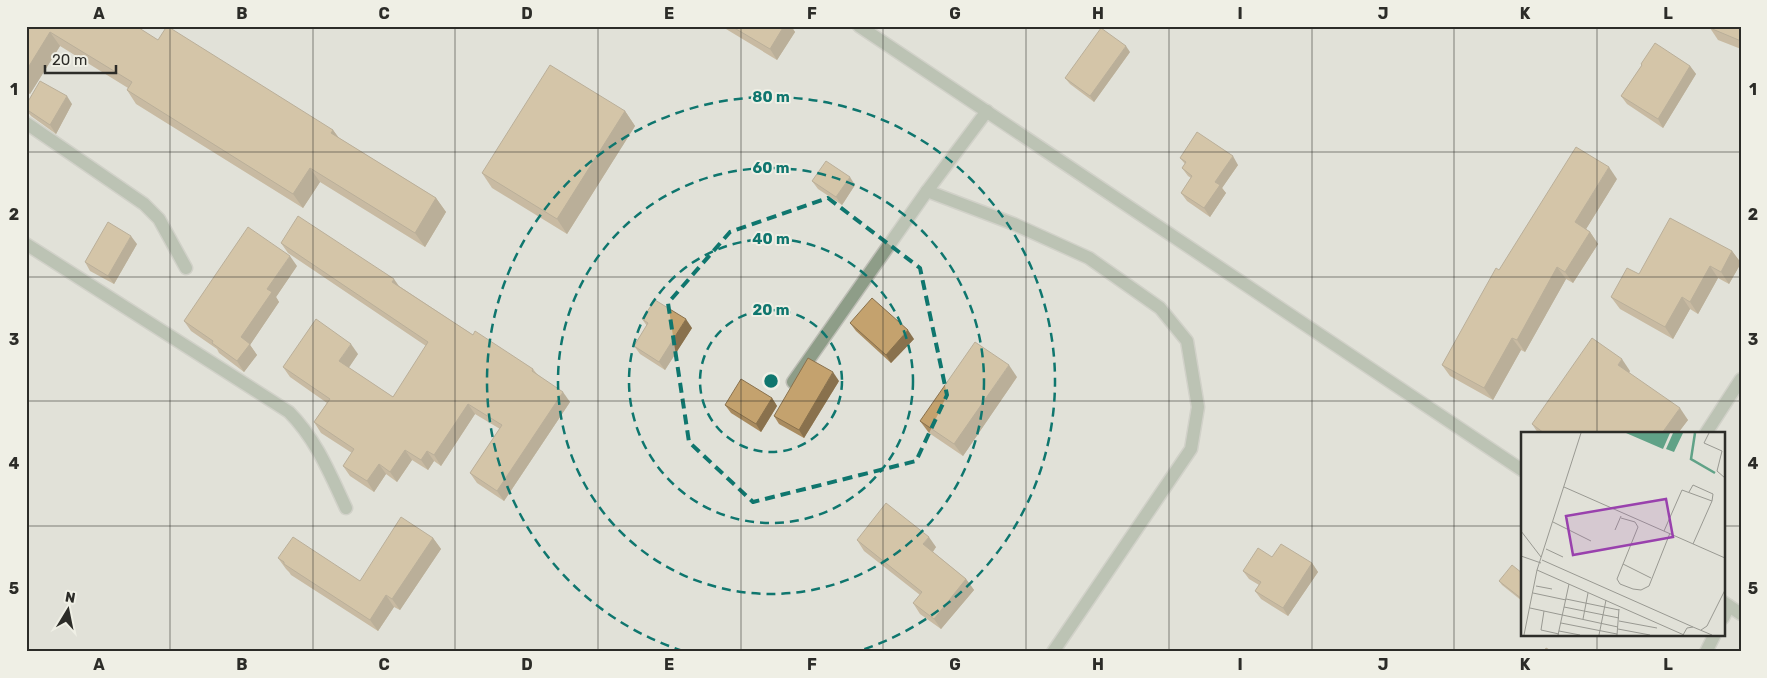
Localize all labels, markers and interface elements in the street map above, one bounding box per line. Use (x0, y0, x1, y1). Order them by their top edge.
text: A (93, 4, 105, 23)
text: B (236, 4, 248, 23)
text: C (378, 4, 390, 23)
text: D (521, 4, 533, 23)
text: E (664, 4, 674, 23)
text: F (807, 4, 817, 23)
text: G (949, 4, 961, 23)
text: H (1092, 4, 1104, 23)
text: I (1237, 4, 1243, 23)
text: J (1378, 4, 1388, 23)
text: K (1520, 4, 1531, 23)
text: L (1663, 4, 1673, 23)
scale bar (45, 42, 116, 74)
text: 20 m (52, 51, 87, 69)
text: 1 (10, 80, 18, 99)
text: 1 (1749, 80, 1757, 99)
text: 80 m (752, 88, 790, 106)
text: 60 m (753, 159, 789, 177)
text: 2 (9, 205, 19, 224)
text: 2 (1748, 205, 1758, 224)
text: 40 m (752, 230, 790, 248)
text: 20 m (753, 301, 789, 319)
text: 3 (9, 330, 19, 349)
text: 3 (1748, 330, 1758, 349)
centre of rings (762, 372, 780, 390)
inset map (1521, 432, 1724, 636)
text: 4 (9, 454, 20, 473)
text: 4 (1748, 454, 1759, 473)
text: 5 (9, 579, 19, 598)
text: 5 (1748, 579, 1758, 598)
north arrow (42, 586, 92, 636)
text: N (64, 588, 77, 607)
text: A (93, 655, 105, 674)
text: B (236, 655, 248, 674)
text: C (378, 655, 390, 674)
text: D (521, 655, 533, 674)
text: E (664, 655, 674, 674)
text: F (807, 655, 817, 674)
text: G (949, 655, 961, 674)
text: H (1092, 655, 1104, 674)
text: I (1237, 655, 1243, 674)
text: J (1378, 655, 1388, 674)
text: K (1520, 655, 1531, 674)
text: L (1663, 655, 1673, 674)

